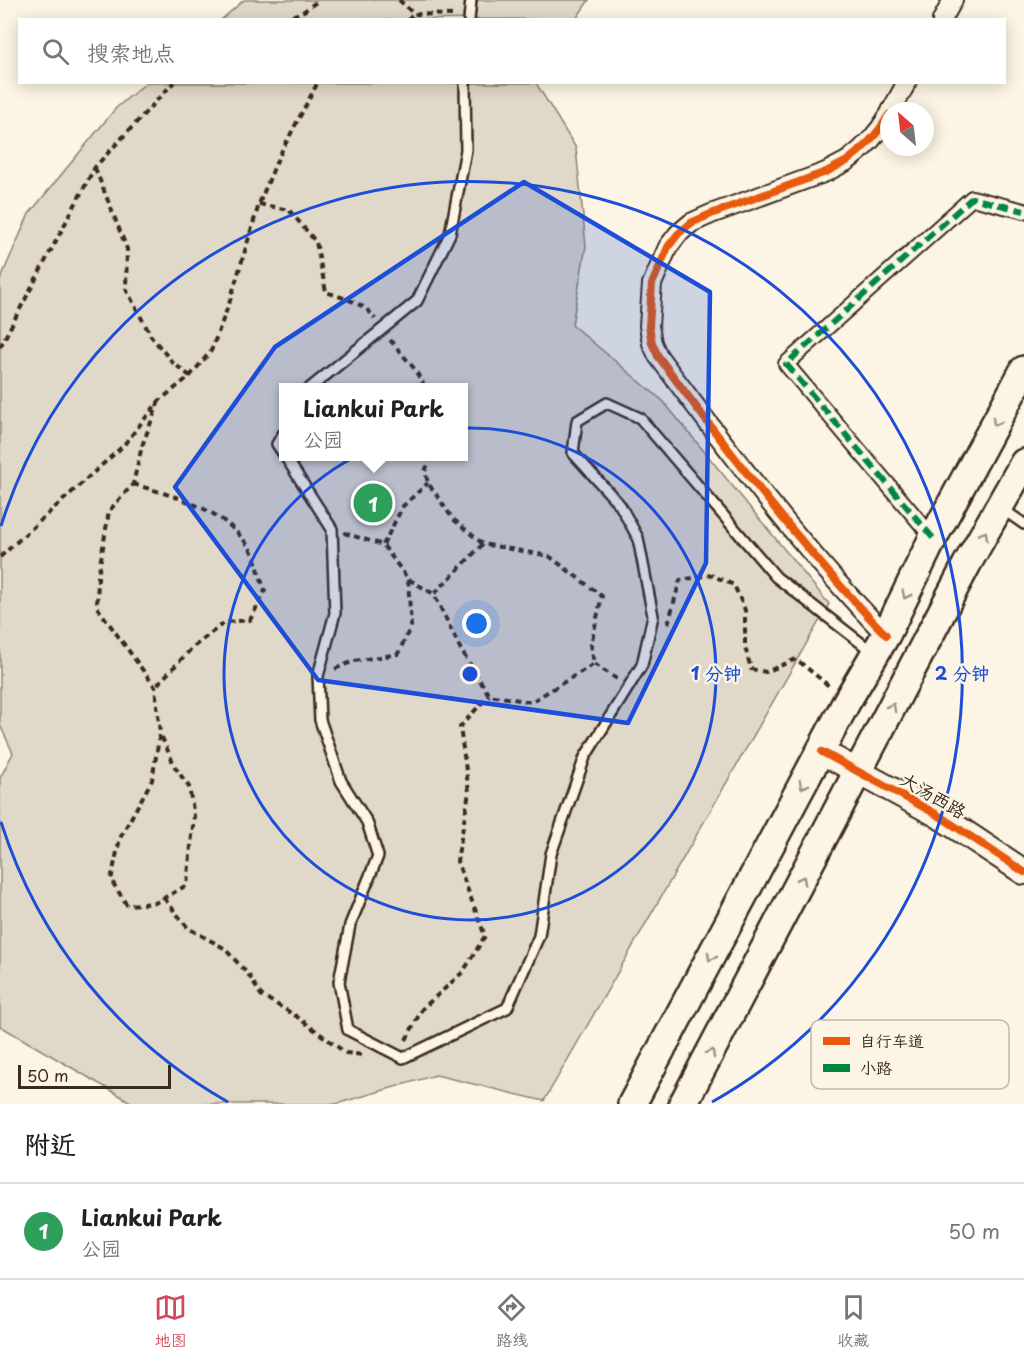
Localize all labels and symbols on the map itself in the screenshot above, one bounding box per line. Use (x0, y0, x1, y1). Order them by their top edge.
north arrow (880, 102, 934, 156)
one-way arrow (992, 416, 1003, 426)
pin: 1 (354, 480, 392, 526)
one-way arrow (976, 531, 988, 541)
one-way arrow (901, 588, 913, 599)
your location (462, 609, 491, 638)
text: 1 分钟 (691, 659, 741, 686)
text: 2 分钟 (935, 659, 989, 686)
centre of rings (460, 664, 480, 684)
one-way arrow (885, 703, 896, 713)
street label: 大汤西路 (896, 765, 972, 824)
one-way arrow (799, 778, 810, 789)
one-way arrow (795, 876, 806, 886)
one-way arrow (707, 950, 718, 961)
legend (811, 1020, 1009, 1089)
text: 自行车道 (860, 1028, 924, 1052)
one-way arrow (704, 1048, 715, 1059)
text: 小路 (860, 1055, 892, 1079)
scale bar (18, 1062, 171, 1090)

